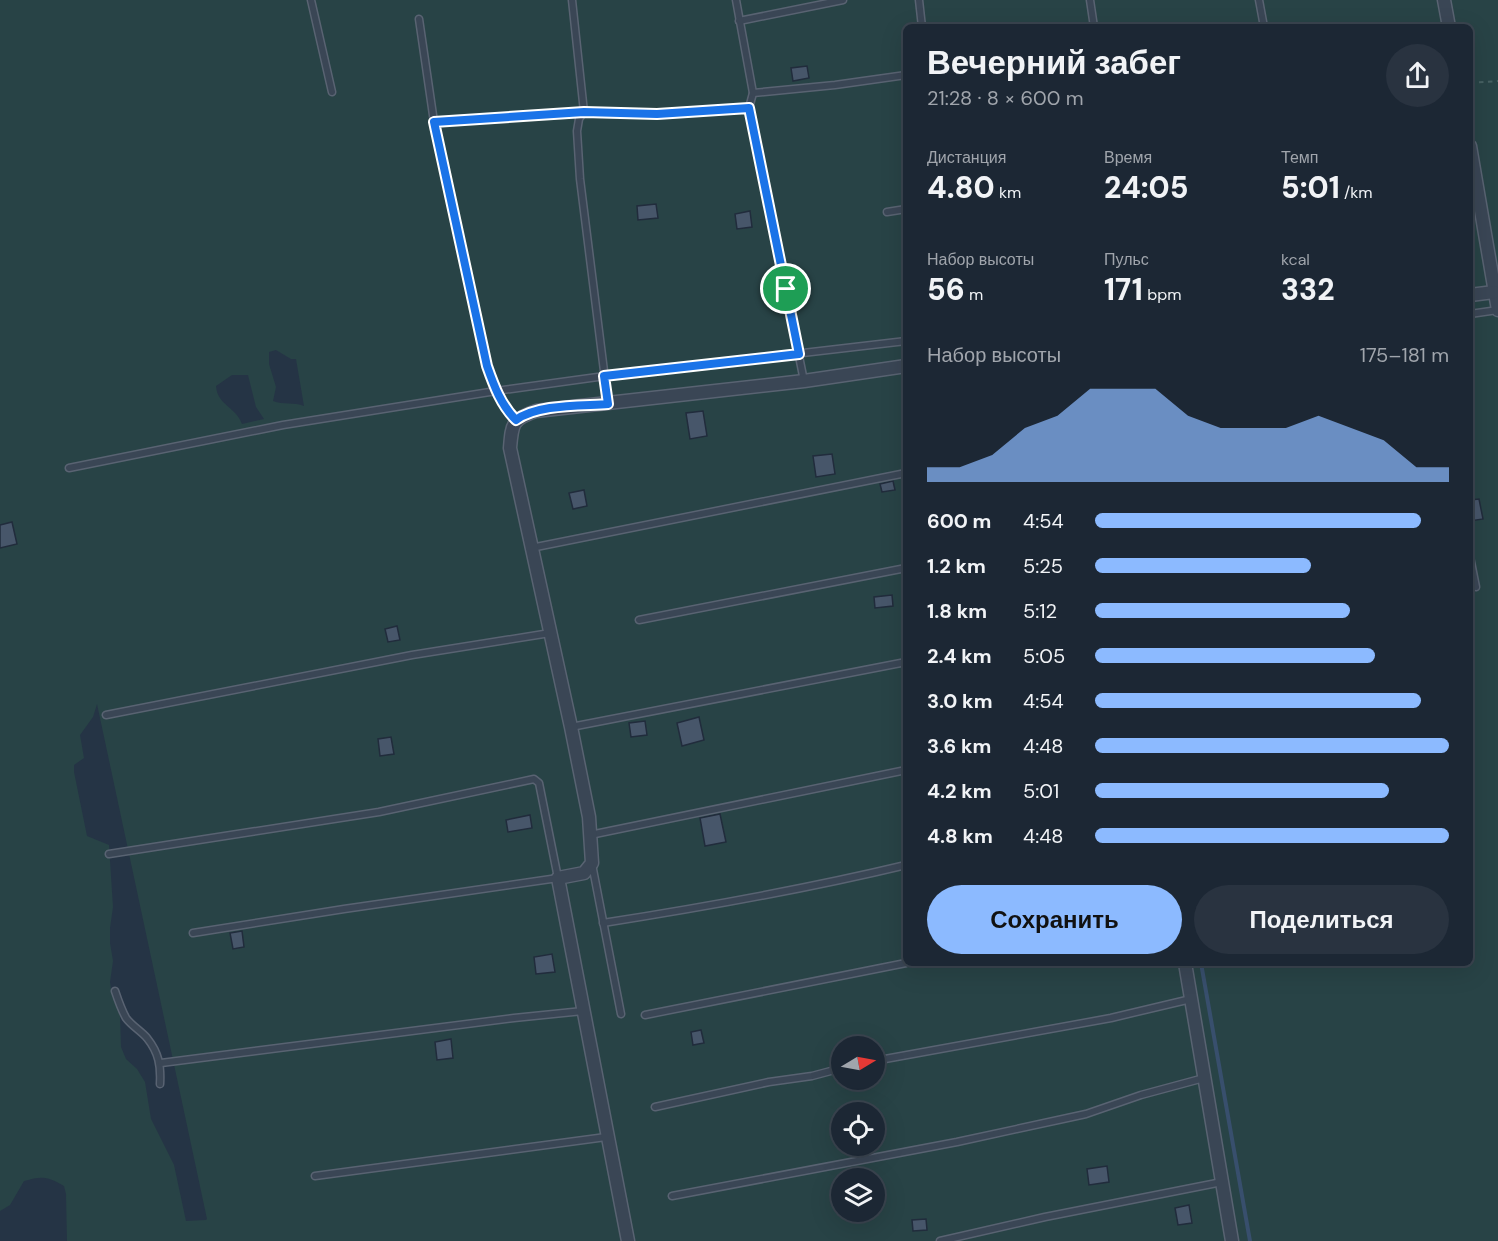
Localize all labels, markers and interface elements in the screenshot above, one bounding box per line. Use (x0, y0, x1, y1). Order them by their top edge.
text: Вечерний забег (927, 41, 1181, 84)
button: share (1386, 44, 1449, 107)
text: 21:28 · 8 × 600 m (927, 85, 1084, 111)
text: Дистанция (927, 147, 1006, 168)
text: Время (1104, 147, 1152, 168)
text: Темп (1281, 147, 1318, 168)
text: 4.80 (927, 168, 995, 207)
text: 24:05 (1104, 168, 1188, 207)
text: 5:01 (1281, 168, 1340, 207)
text: km (995, 182, 1021, 203)
text: /km (1340, 182, 1373, 203)
text: Набор высоты (927, 249, 1034, 270)
text: Пульс (1104, 249, 1149, 270)
text: kcal (1281, 249, 1310, 270)
pin (760, 263, 811, 314)
text: 56 (927, 270, 965, 309)
text: 171 (1104, 270, 1143, 309)
text: 332 (1281, 270, 1335, 309)
icon: arrive (769, 272, 802, 305)
text: m (965, 284, 983, 305)
text: bpm (1143, 284, 1181, 305)
text: Набор высоты (927, 342, 1061, 368)
text: 175–181 m (1360, 342, 1449, 368)
text: 600 m (927, 508, 991, 534)
text: 4:54 (1023, 508, 1064, 534)
text: 1.2 km (927, 553, 986, 579)
text: 5:25 (1023, 553, 1063, 579)
text: 1.8 km (927, 598, 987, 624)
text: 5:12 (1023, 598, 1057, 624)
text: 2.4 km (927, 643, 992, 669)
text: 5:05 (1023, 643, 1065, 669)
text: 3.0 km (927, 688, 992, 714)
text: 4:54 (1023, 688, 1064, 714)
text: 3.6 km (927, 733, 991, 759)
text: 4:48 (1023, 733, 1063, 759)
text: 4.2 km (927, 778, 992, 804)
text: 5:01 (1023, 778, 1059, 804)
text: 4.8 km (927, 823, 993, 849)
text: 4:48 (1023, 823, 1063, 849)
button: Сохранить (927, 885, 1182, 954)
button: Поделиться (1194, 885, 1449, 954)
north arrow (831, 1036, 885, 1090)
map controls (831, 1036, 885, 1222)
button: locate (831, 1102, 885, 1156)
button: layers (831, 1168, 885, 1222)

